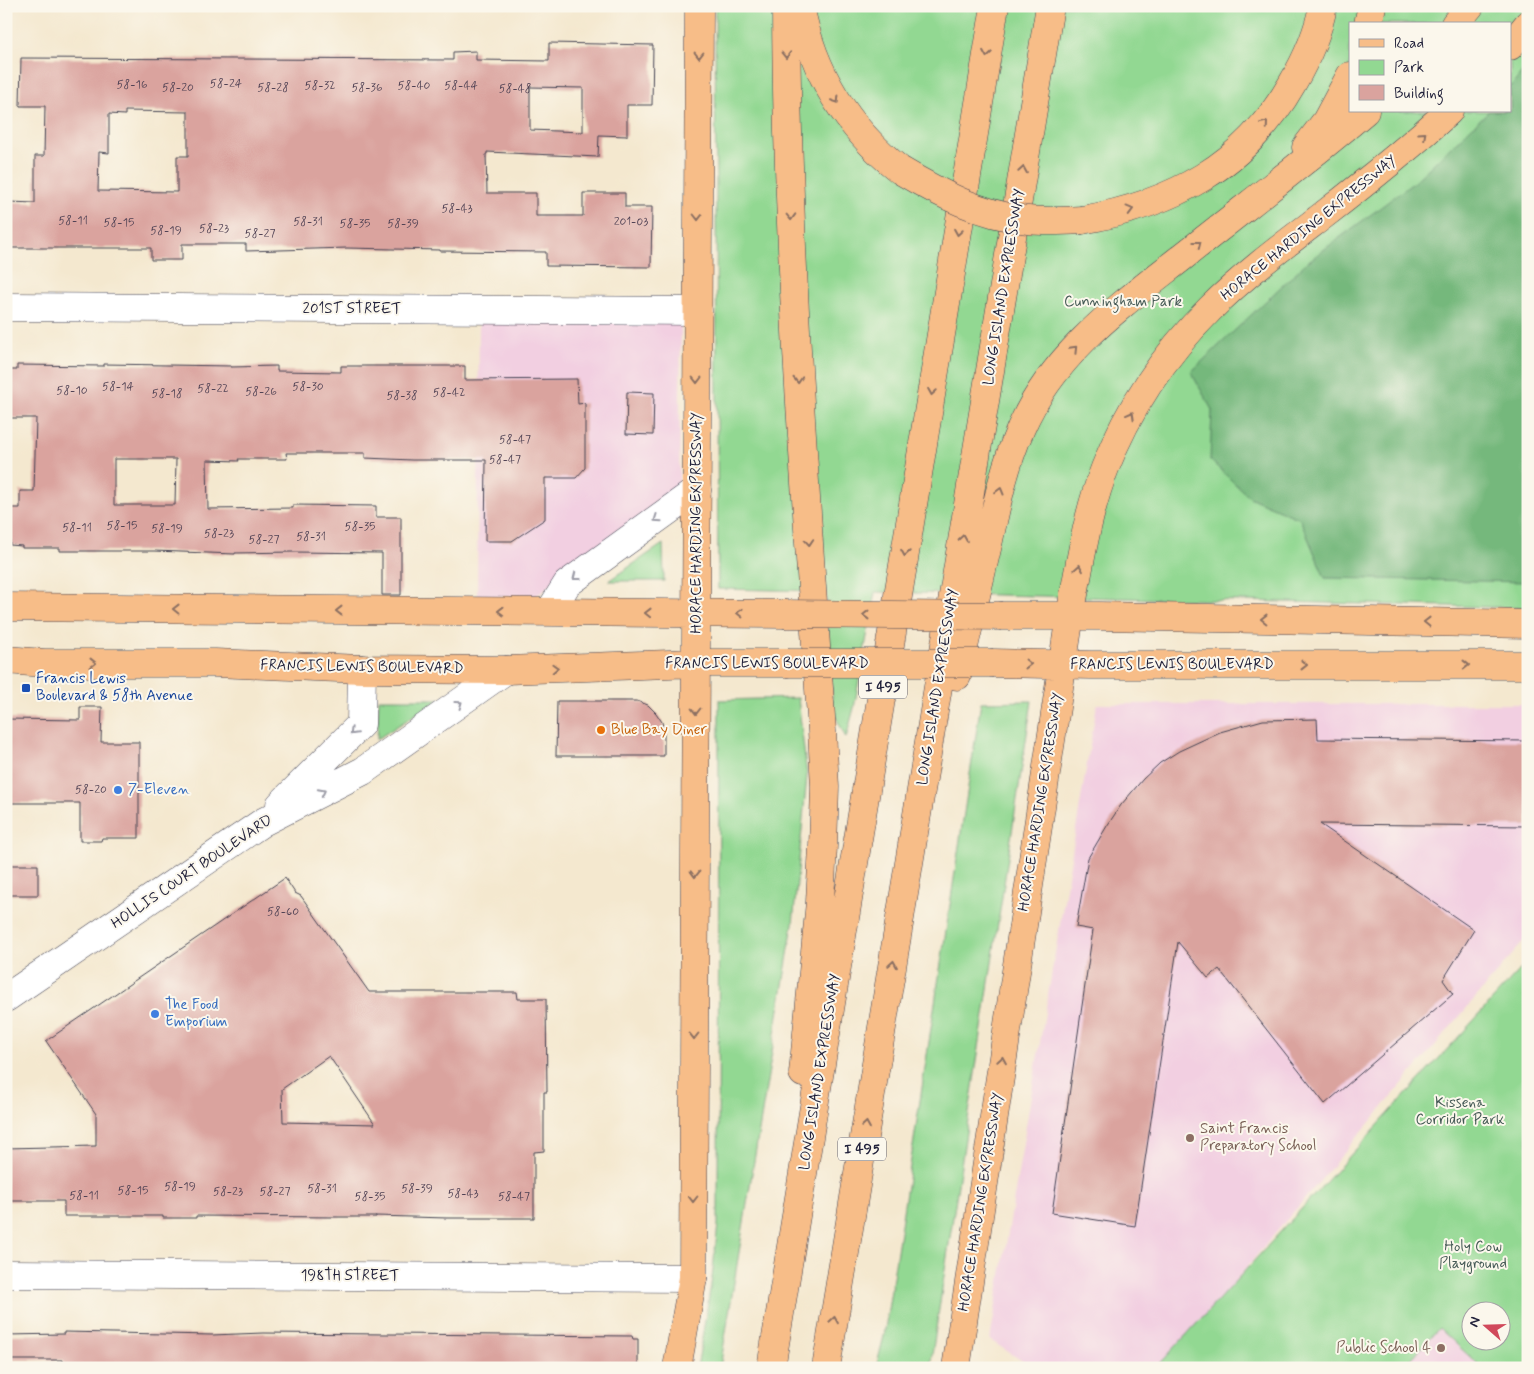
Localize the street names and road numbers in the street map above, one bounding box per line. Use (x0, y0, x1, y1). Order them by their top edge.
street label: HORACE HARDING EXPRESSWAY (1217, 151, 1401, 305)
street label: LONG ISLAND EXPRESSWAY (979, 187, 1029, 387)
street label: 201ST STREET (303, 299, 401, 319)
street label: HORACE HARDING EXPRESSWAY (687, 412, 707, 634)
street label: LONG ISLAND EXPRESSWAY (913, 587, 963, 787)
street label: FRANCIS LEWIS BOULEVARD (665, 654, 869, 674)
street label: FRANCIS LEWIS BOULEVARD (260, 655, 464, 679)
street label: FRANCIS LEWIS BOULEVARD (1070, 655, 1274, 675)
road number: I 495 (859, 676, 907, 699)
street label: HORACE HARDING EXPRESSWAY (1014, 691, 1068, 913)
street label: HOLLIS COURT BOULEVARD (107, 810, 277, 934)
street label: LONG ISLAND EXPRESSWAY (795, 972, 845, 1172)
street label: HORACE HARDING EXPRESSWAY (954, 1091, 1008, 1313)
road number: I 495 (838, 1138, 886, 1160)
street label: 198TH STREET (301, 1266, 399, 1286)

